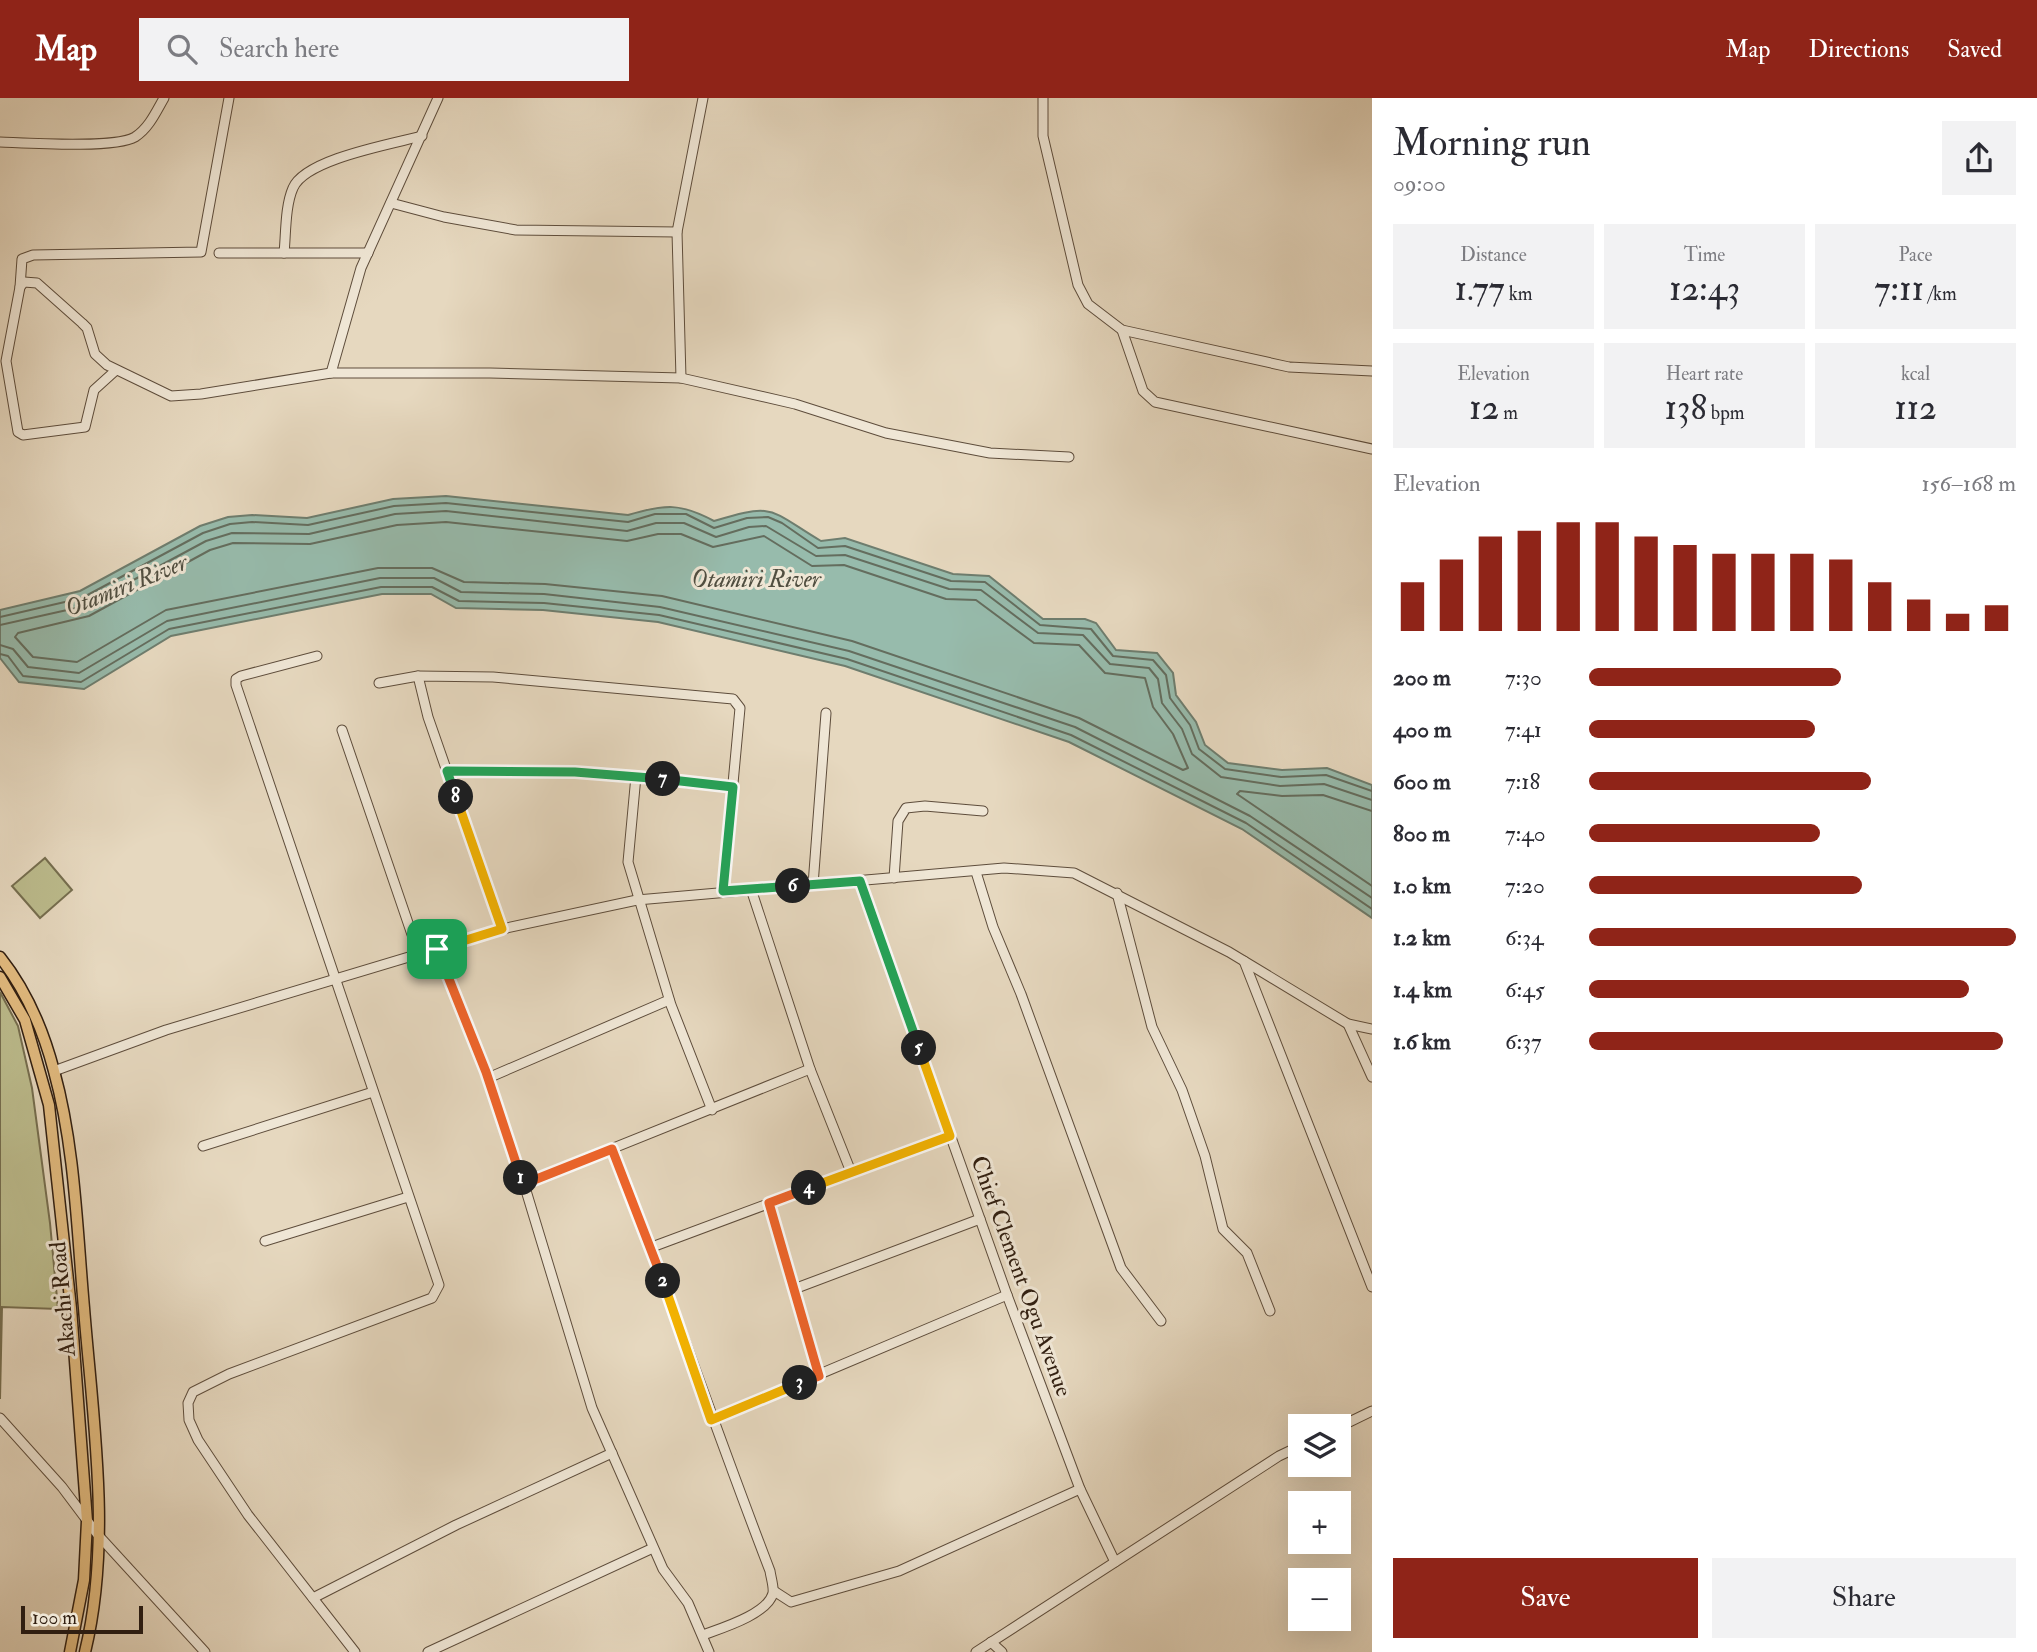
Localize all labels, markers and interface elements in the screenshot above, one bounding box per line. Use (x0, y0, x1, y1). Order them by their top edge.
search box (139, 18, 629, 81)
text: Map (35, 29, 97, 70)
icon: search (163, 30, 201, 68)
text: Search here (219, 33, 339, 65)
text: Map (1725, 34, 1770, 65)
text: Directions (1808, 34, 1909, 65)
text: Saved (1947, 34, 2002, 65)
text: Morning run (1393, 119, 1591, 167)
button: share (1942, 121, 2016, 195)
text: 09:00 (1393, 169, 1446, 198)
text: Distance (1460, 243, 1527, 267)
text: Time (1684, 243, 1725, 267)
text: Pace (1898, 243, 1933, 267)
text: 1.77 (1455, 267, 1505, 311)
text: 12:43 (1669, 267, 1740, 311)
text: 7:11 (1874, 267, 1924, 311)
text: km (1505, 282, 1532, 306)
text: /km (1924, 282, 1957, 306)
text: Elevation (1457, 362, 1530, 386)
text: Heart rate (1666, 362, 1743, 386)
text: kcal (1901, 362, 1930, 386)
text: 12 (1469, 386, 1499, 430)
text: 138 (1664, 386, 1707, 430)
text: 112 (1894, 386, 1937, 430)
text: m (1499, 401, 1518, 425)
text: bpm (1707, 401, 1745, 425)
text: Elevation (1393, 469, 1481, 498)
text: 156–168 m (1921, 469, 2016, 498)
water label: Otamiri River (60, 546, 193, 624)
water label: Otamiri River (691, 564, 822, 595)
text: 200 m (1393, 663, 1451, 692)
text: 7:30 (1505, 663, 1542, 692)
text: 400 m (1393, 715, 1452, 744)
text: 7:41 (1505, 715, 1542, 744)
pin: 7 (646, 762, 680, 796)
text: 7 (658, 766, 667, 790)
text: 600 m (1393, 767, 1451, 796)
text: 7:18 (1505, 767, 1540, 796)
pin: 8 (438, 780, 474, 814)
text: 8 (451, 784, 460, 808)
text: 800 m (1393, 819, 1450, 848)
text: 7:40 (1505, 819, 1545, 848)
pin: 6 (776, 868, 810, 904)
text: 1.0 km (1393, 871, 1451, 900)
text: 7:20 (1505, 871, 1545, 900)
text: 6 (788, 873, 797, 897)
pin (407, 919, 467, 979)
text: 1.2 km (1393, 923, 1451, 952)
text: 6:34 (1505, 923, 1543, 952)
icon: arrive (418, 930, 456, 968)
text: 1.4 km (1393, 975, 1452, 1004)
text: 6:45 (1505, 975, 1545, 1004)
text: 1.6 km (1393, 1027, 1451, 1056)
text: 6:37 (1505, 1027, 1542, 1056)
pin: 5 (902, 1030, 936, 1066)
text: 5 (914, 1035, 923, 1059)
street label: Chief Clement Ogu Avenue (964, 1152, 1079, 1401)
pin: 1 (504, 1160, 538, 1196)
text: 1 (517, 1165, 524, 1189)
pin: 4 (792, 1170, 826, 1206)
text: 4 (803, 1175, 814, 1199)
street label: Akachi Road (43, 1240, 82, 1359)
pin: 2 (646, 1264, 680, 1298)
text: 2 (658, 1268, 667, 1292)
pin: 3 (782, 1366, 818, 1400)
text: 3 (796, 1370, 803, 1394)
map controls (1288, 1414, 1351, 1631)
button: layers (1288, 1414, 1351, 1477)
button: + (1288, 1491, 1351, 1554)
button: Save (1393, 1558, 1698, 1638)
button: Share (1712, 1558, 2016, 1638)
button: − (1288, 1568, 1351, 1631)
scale bar (21, 1603, 144, 1635)
text: 100 m (32, 1606, 77, 1630)

